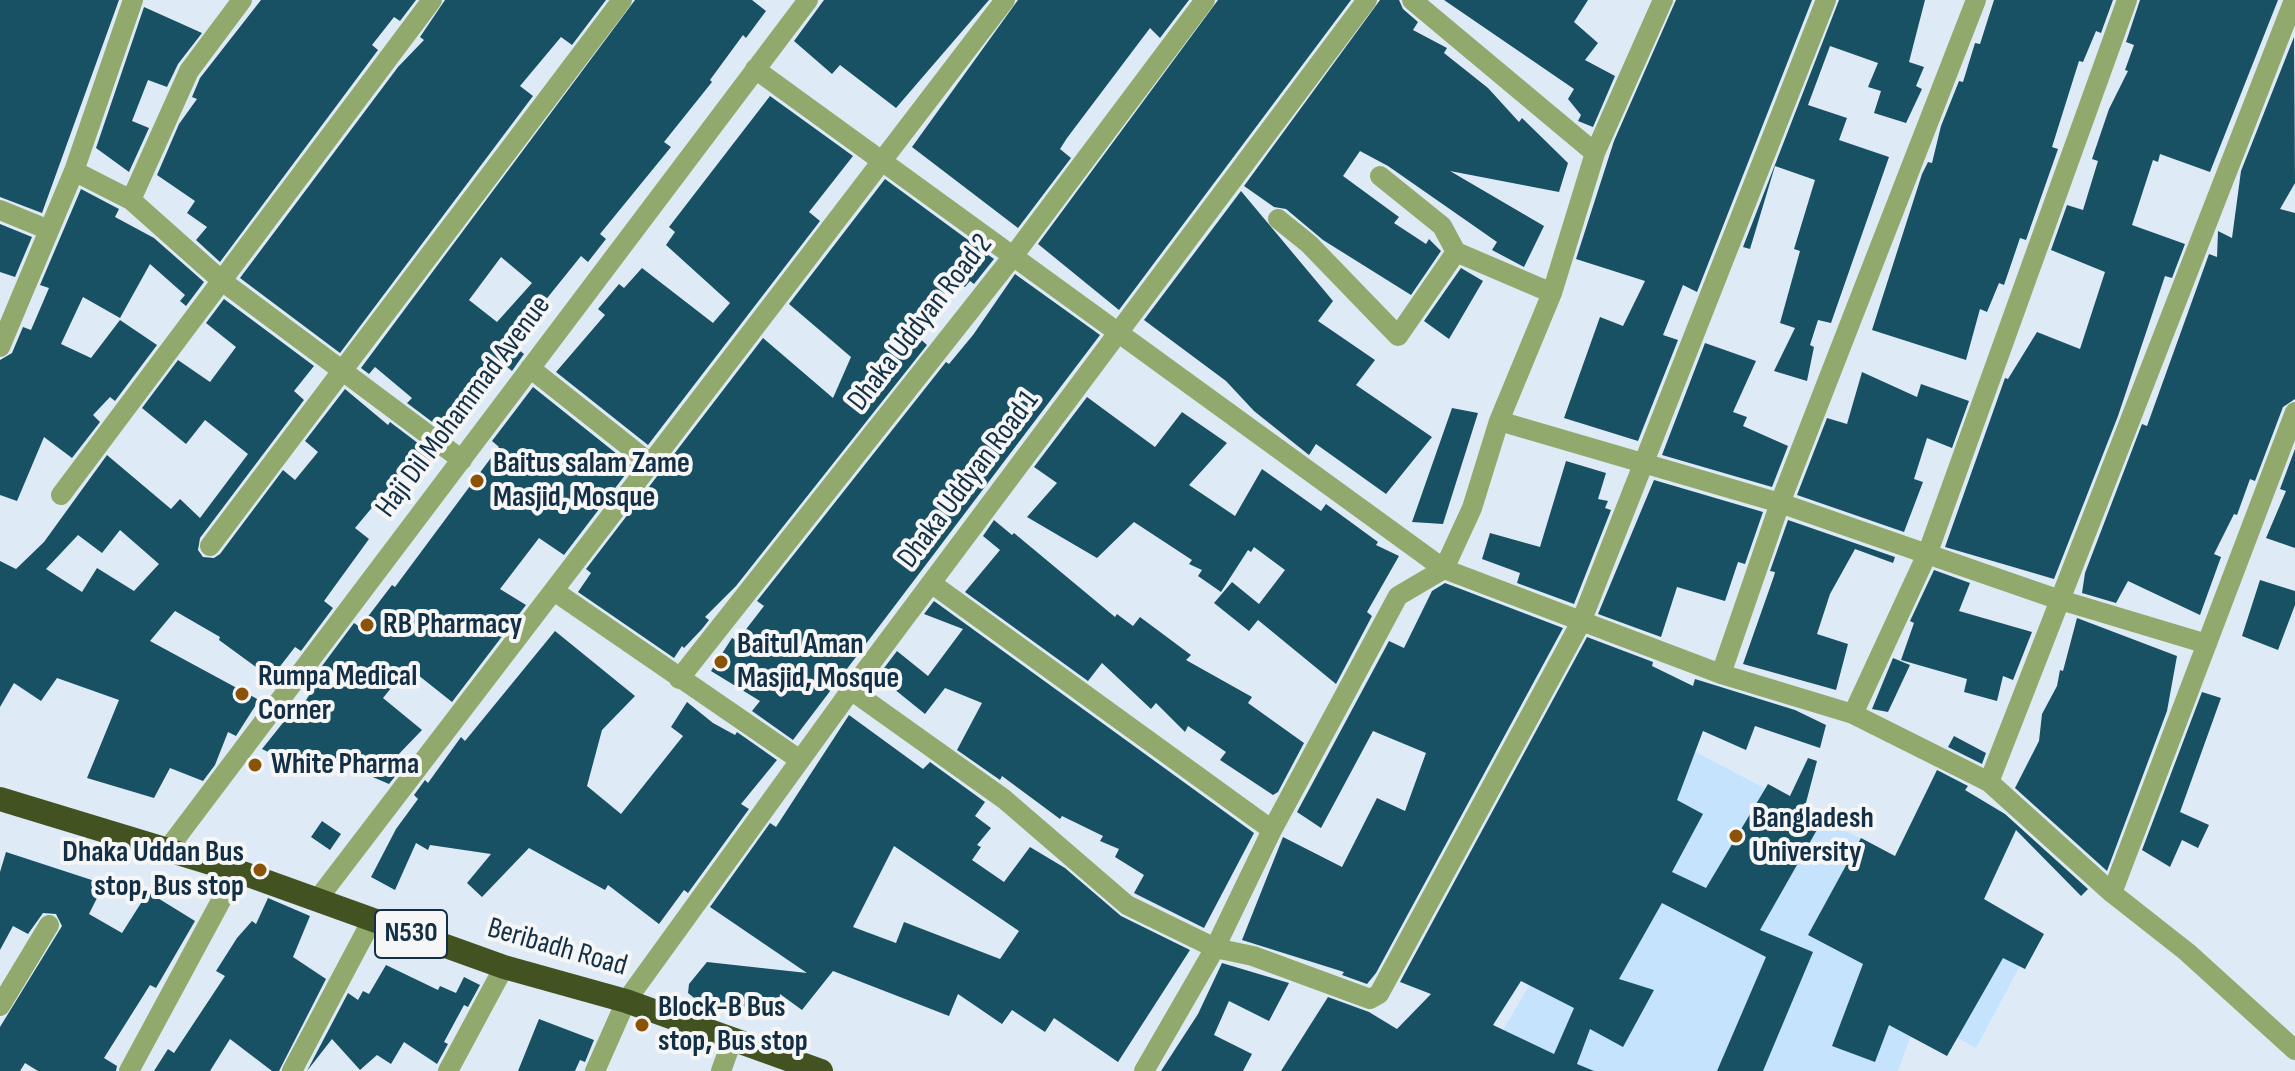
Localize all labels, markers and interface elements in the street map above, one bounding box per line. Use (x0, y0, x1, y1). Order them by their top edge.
street label: Dhaka Uddyan Road 2 (841, 228, 1001, 418)
street label: Haji Dil Mohammad Avenue (369, 289, 559, 525)
street label: Dhaka Uddyan Road 1 (891, 384, 1047, 576)
place label: Baitus salam Zame Masjid, Mosque (493, 446, 690, 516)
marker: Baitus salam Zame Masjid, Mosque (468, 472, 486, 490)
place label: RB Pharmacy (383, 607, 522, 643)
marker: RB Pharmacy (358, 616, 376, 634)
place label: Baitul Aman Masjid, Mosque (737, 627, 899, 698)
marker: Baitul Aman Masjid, Mosque (712, 653, 730, 671)
place label: Rumpa Medical Corner (258, 659, 417, 730)
marker: Rumpa Medical Corner (233, 685, 251, 703)
place label: White Pharma (271, 747, 419, 783)
marker: White Pharma (246, 756, 264, 774)
place label: Bangladesh University (1752, 801, 1874, 872)
marker: Bangladesh University (1727, 827, 1745, 845)
place label: Dhaka Uddan Bus stop, Bus stop (62, 835, 244, 906)
marker: Dhaka Uddan Bus stop, Bus stop (251, 861, 269, 879)
road number: N530 (375, 910, 447, 958)
street label: Beribadh Road (483, 911, 631, 985)
place label: Block-B Bus stop, Bus stop (658, 990, 808, 1060)
marker: Block-B Bus stop, Bus stop (633, 1016, 651, 1034)

